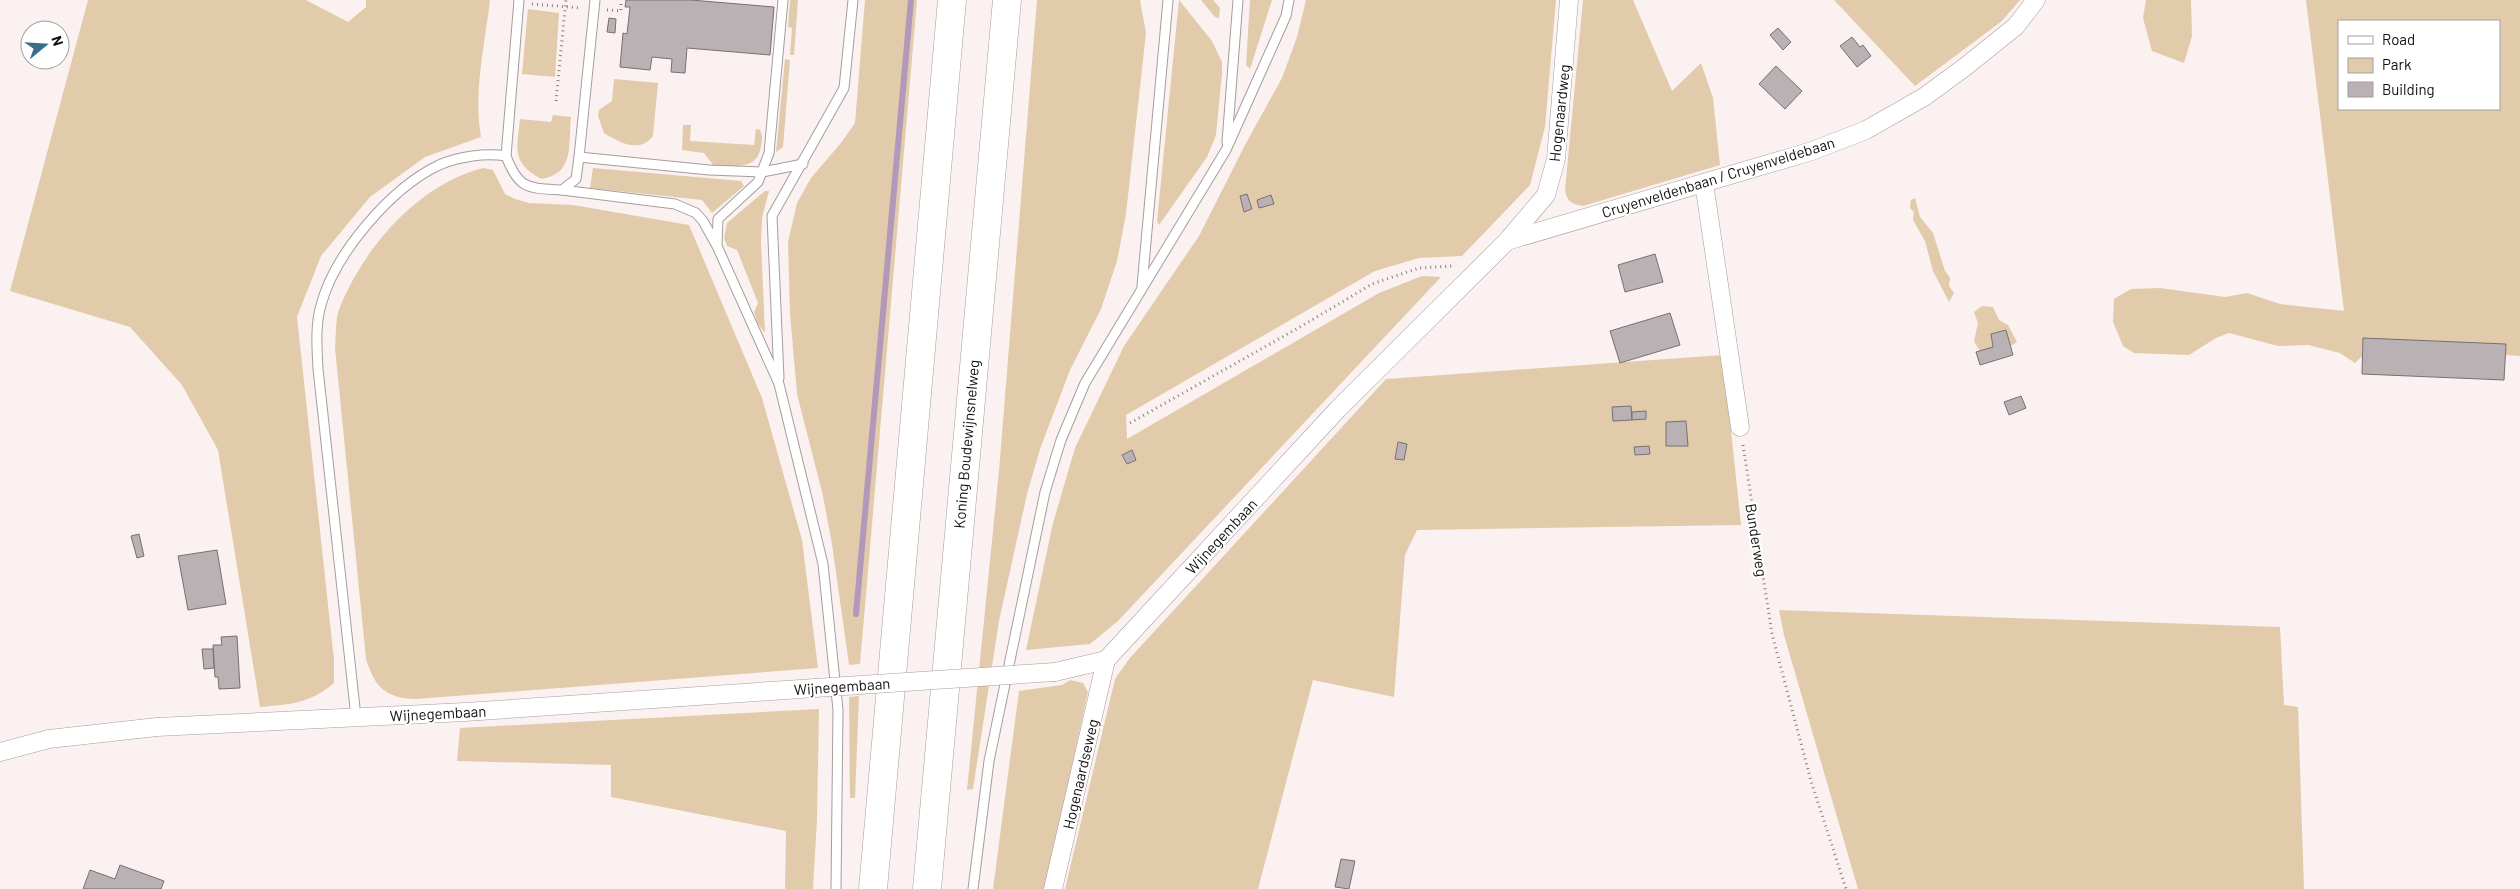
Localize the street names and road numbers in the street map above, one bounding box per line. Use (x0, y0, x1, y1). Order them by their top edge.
street label: Hogenaardweg (1545, 64, 1573, 162)
street label: Cruyenveldenbaan / Cruyenveldebaan (1599, 133, 1837, 221)
street label: Koning Boudewijnsnelweg (950, 359, 982, 529)
street label: Wijnegembaan (1181, 495, 1261, 577)
street label: Bunderweg (1742, 502, 1772, 578)
street label: Wijnegembaan (793, 674, 891, 698)
street label: Wijnegembaan (389, 701, 487, 725)
street label: Hogenaardseweg (1059, 717, 1101, 831)

